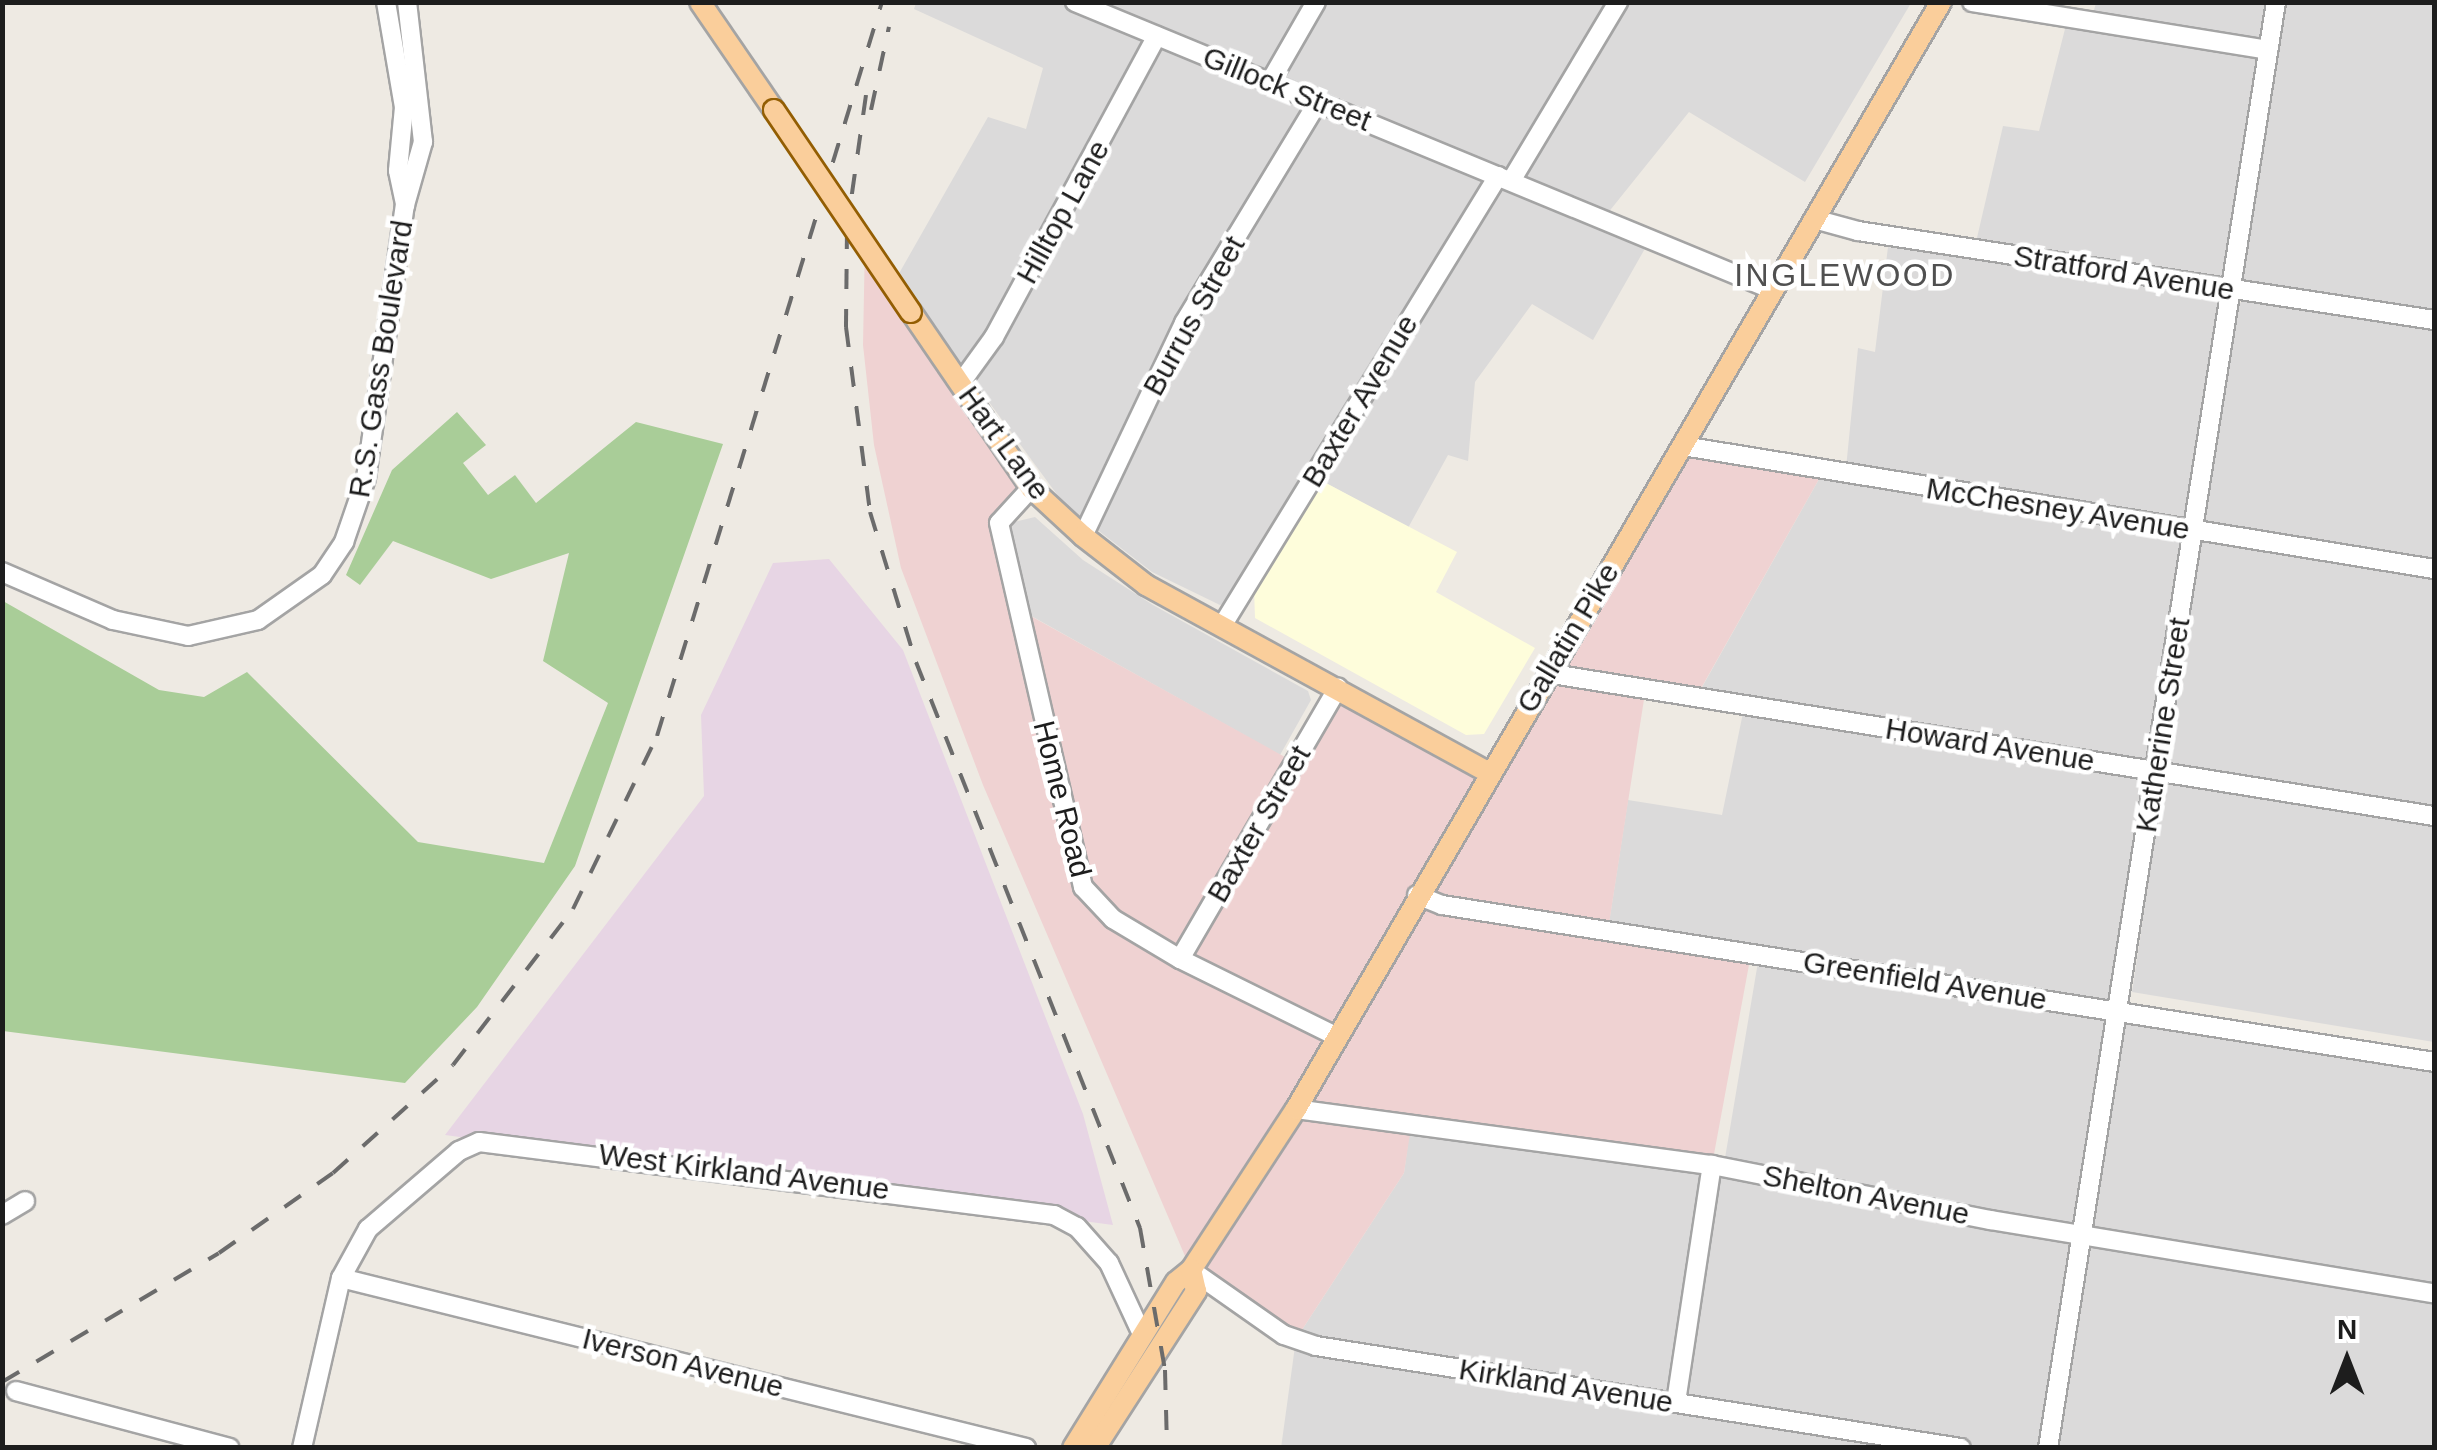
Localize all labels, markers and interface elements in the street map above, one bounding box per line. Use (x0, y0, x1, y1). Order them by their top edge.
street label: Gillock Street (1198, 39, 1376, 139)
street label: Hilltop Lane (1009, 134, 1117, 290)
street label: R.S. Gass Boulevard (341, 218, 421, 500)
street label: Burrus Street (1135, 230, 1253, 402)
street label: Stratford Avenue (2010, 238, 2238, 308)
district label: INGLEWOOD (1734, 256, 1956, 294)
street label: Baxter Avenue (1294, 308, 1426, 494)
street label: Hart Lane (951, 379, 1057, 507)
street label: McChesney Avenue (1923, 470, 2193, 548)
street label: Gallatin Pike (1509, 557, 1627, 719)
street label: Katherine Street (2128, 615, 2198, 835)
street label: Howard Avenue (1882, 711, 2098, 779)
street label: Home Road (1025, 717, 1099, 881)
street label: Baxter Street (1200, 739, 1318, 909)
street label: Greenfield Avenue (1800, 944, 2050, 1018)
street label: West Kirkland Avenue (596, 1136, 892, 1208)
street label: Shelton Avenue (1759, 1157, 1973, 1233)
north arrow (2297, 1310, 2397, 1410)
text: N (2337, 1314, 2357, 1345)
street label: Iverson Avenue (578, 1320, 788, 1406)
street label: Kirkland Avenue (1456, 1351, 1676, 1421)

